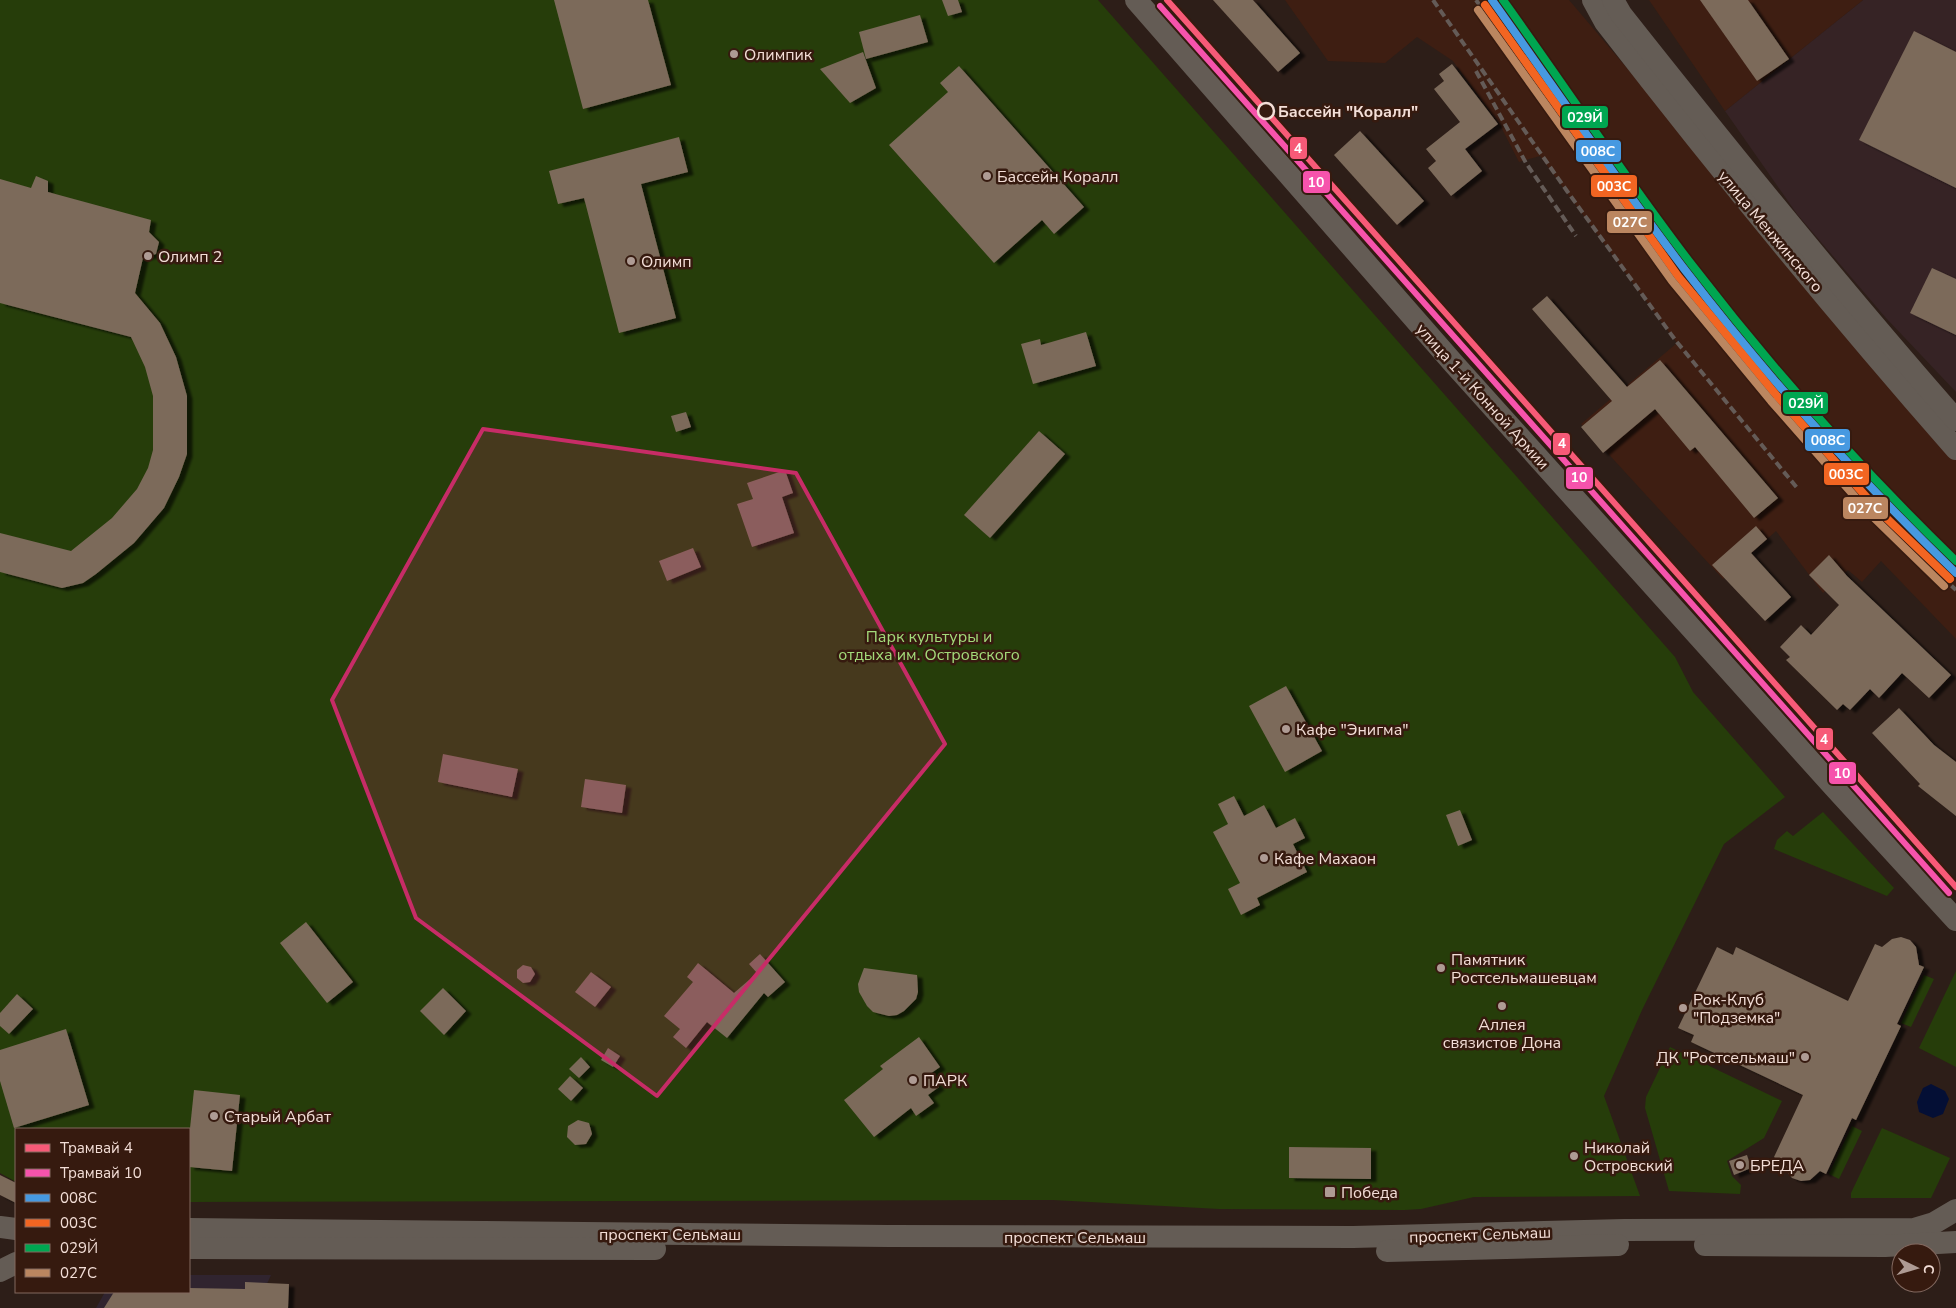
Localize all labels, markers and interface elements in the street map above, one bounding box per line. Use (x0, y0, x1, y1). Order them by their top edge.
place label: Олимпик (744, 44, 813, 66)
marker: Олимпик (728, 48, 740, 60)
place label: Бассейн "Коралл" (1278, 101, 1418, 123)
marker: Бассейн "Коралл" (1257, 102, 1275, 120)
line badge: 029Й (1561, 105, 1609, 129)
text: 029Й (1567, 108, 1603, 127)
line badge: 4 (1289, 136, 1308, 160)
text: 4 (1294, 139, 1303, 158)
line badge: 008С (1575, 139, 1622, 163)
text: 008С (1581, 142, 1616, 161)
place label: Бассейн Коралл (997, 166, 1119, 188)
street label: улица Менжинского (1713, 166, 1828, 297)
marker: Бассейн Коралл (981, 170, 993, 182)
line badge: 10 (1302, 170, 1331, 194)
text: 10 (1308, 173, 1324, 192)
line badge: 003С (1590, 174, 1638, 198)
text: 003С (1597, 177, 1632, 196)
line badge: 027С (1606, 210, 1653, 234)
text: 027С (1613, 213, 1648, 232)
place label: Олимп 2 (158, 246, 222, 268)
marker: Олимп 2 (142, 250, 154, 262)
place label: Олимп (641, 251, 692, 273)
marker: Олимп (625, 255, 637, 267)
street label: улица 1-й Конной Армии (1411, 319, 1554, 474)
line badge: 029Й (1782, 391, 1829, 415)
text: 029Й (1788, 394, 1824, 413)
line badge: 008С (1804, 428, 1851, 452)
text: 008С (1811, 431, 1846, 450)
line badge: 4 (1552, 432, 1571, 456)
text: 4 (1558, 434, 1567, 453)
line badge: 003С (1823, 462, 1870, 486)
text: 003С (1829, 465, 1864, 484)
line badge: 10 (1565, 466, 1594, 490)
text: 10 (1571, 468, 1587, 487)
line badge: 027С (1842, 496, 1889, 520)
text: 027С (1848, 499, 1883, 518)
park label: Парк культуры и отдыха им. Островского (838, 626, 1020, 666)
place label: Кафе "Энигма" (1296, 719, 1409, 741)
marker: Кафе "Энигма" (1280, 723, 1292, 735)
line badge: 4 (1815, 727, 1834, 751)
text: 4 (1820, 730, 1829, 749)
line badge: 10 (1828, 761, 1857, 785)
text: 10 (1834, 764, 1850, 783)
place label: Кафе Махаон (1274, 848, 1376, 870)
marker: Кафе Махаон (1258, 852, 1270, 864)
place label: Памятник Ростсельмашевцам (1451, 949, 1597, 989)
marker: Памятник Ростсельмашевцам (1435, 962, 1447, 974)
place label: Рок-Клуб "Подземка" (1693, 989, 1780, 1029)
marker: Аллея связистов Дона (1496, 1000, 1508, 1012)
marker: Рок-Клуб "Подземка" (1677, 1002, 1689, 1014)
place label: Аллея связистов Дона (1443, 1014, 1561, 1054)
place label: ДК "Ростсельмаш" (1656, 1047, 1795, 1069)
marker: ДК "Ростсельмаш" (1799, 1051, 1811, 1063)
place label: ПАРК (923, 1070, 968, 1092)
marker: ПАРК (907, 1074, 919, 1086)
place label: Старый Арбат (224, 1106, 332, 1128)
marker: Старый Арбат (208, 1110, 220, 1122)
legend (15, 1128, 190, 1293)
place label: Николай Островский (1584, 1137, 1673, 1177)
text: Трамвай 4 (60, 1138, 133, 1158)
marker: Николай Островский (1568, 1150, 1580, 1162)
place label: БРЕДА (1750, 1155, 1804, 1177)
marker: БРЕДА (1734, 1159, 1746, 1171)
text: Трамвай 10 (60, 1163, 142, 1183)
place label: Победа (1341, 1182, 1398, 1204)
marker: Победа (1323, 1185, 1337, 1199)
text: 008С (60, 1188, 97, 1208)
text: 003С (60, 1213, 97, 1233)
street label: проспект Сельмаш (1409, 1222, 1551, 1248)
street label: проспект Сельмаш (599, 1224, 741, 1246)
street label: проспект Сельмаш (1004, 1227, 1146, 1249)
text: 029Й (60, 1238, 98, 1258)
north arrow (1891, 1243, 1941, 1293)
text: 027С (60, 1263, 97, 1283)
text: С (1919, 1264, 1938, 1275)

